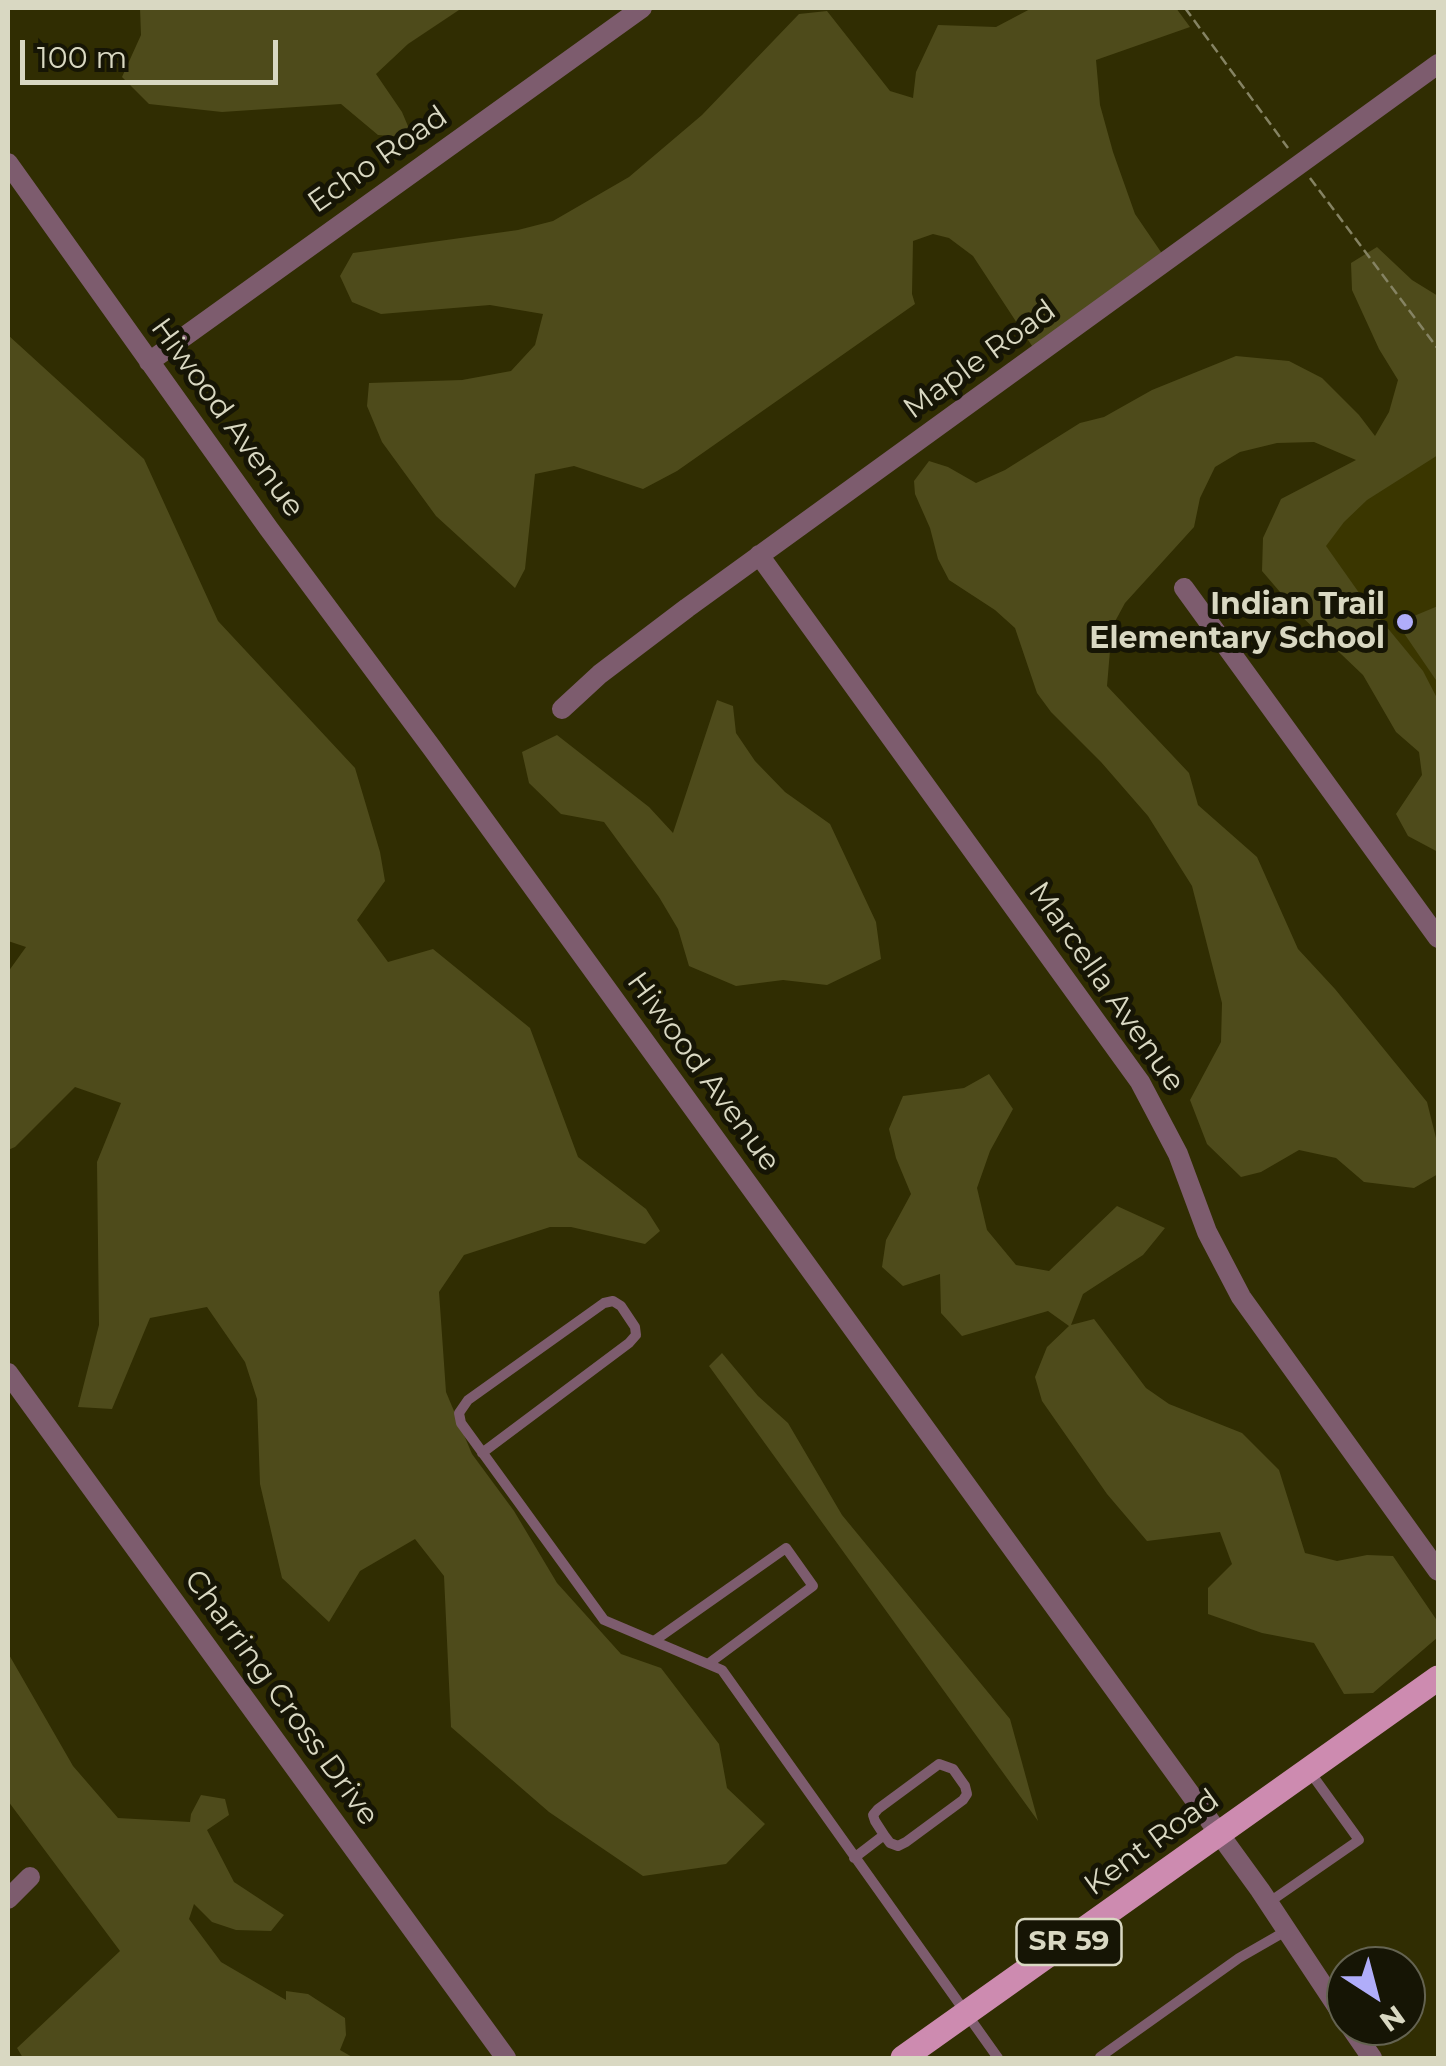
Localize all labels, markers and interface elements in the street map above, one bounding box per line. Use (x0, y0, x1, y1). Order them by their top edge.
scale bar (25, 20, 282, 82)
text: 100 m (37, 39, 127, 76)
street label: Echo Road (301, 99, 455, 221)
street label: Maple Road (897, 293, 1063, 427)
street label: Hiwood Avenue (143, 311, 311, 525)
place label: Indian Trail Elementary School (1089, 587, 1385, 658)
marker: Indian Trail Elementary School (1394, 611, 1416, 633)
street label: Marcella Avenue (1020, 875, 1192, 1099)
street label: Hiwood Avenue (619, 965, 787, 1179)
street label: Charring Cross Drive (176, 1563, 386, 1833)
street label: Kent Road (1078, 1782, 1226, 1904)
road number: SR 59 (1016, 1919, 1122, 1965)
north arrow (1326, 1946, 1426, 2046)
text: N (1373, 1998, 1412, 2039)

